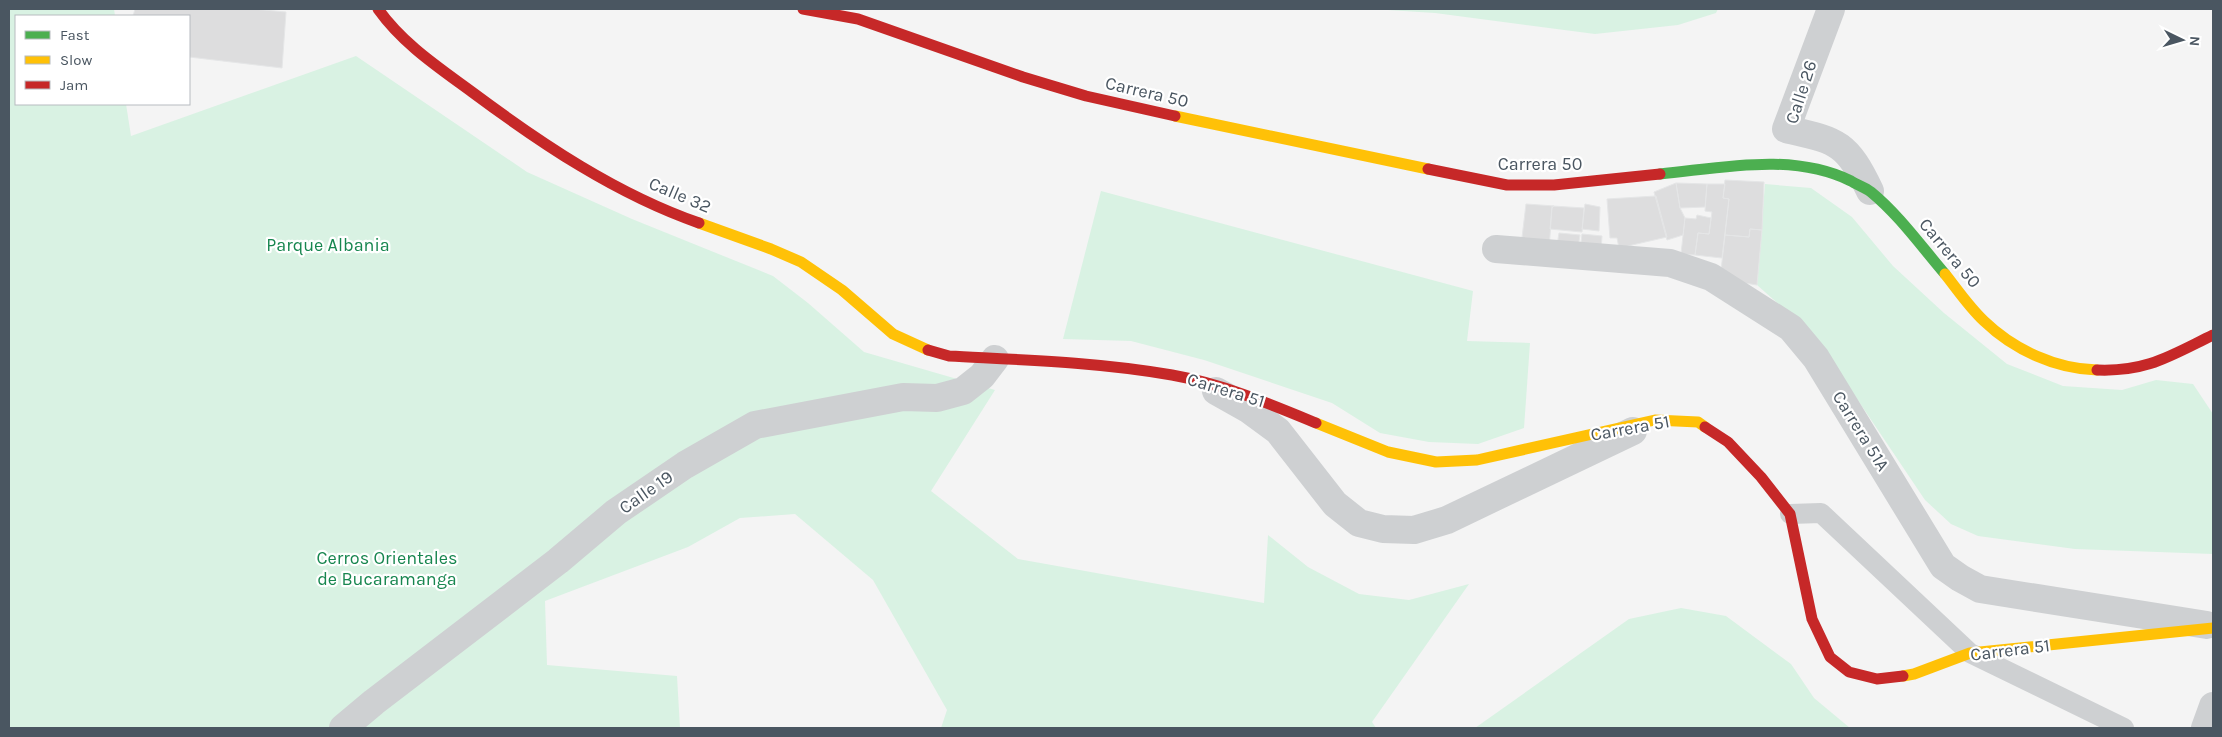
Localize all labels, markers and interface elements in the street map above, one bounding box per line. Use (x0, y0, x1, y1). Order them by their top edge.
legend (15, 15, 190, 105)
north arrow (2157, 15, 2207, 65)
text: Fast (60, 26, 90, 44)
text: N (2186, 35, 2203, 47)
text: Slow (60, 51, 92, 69)
street label: Calle 26 (1780, 58, 1822, 126)
street label: Carrera 50 (1103, 72, 1191, 112)
text: Jam (60, 76, 88, 94)
street label: Carrera 50 (1498, 153, 1582, 175)
street label: Calle 32 (646, 172, 714, 218)
street label: Carrera 50 (1914, 213, 1986, 293)
park label: Parque Albania (266, 234, 390, 256)
street label: Carrera 51 (1185, 368, 1267, 412)
street label: Carrera 51A (1828, 387, 1894, 475)
street label: Carrera 51 (1589, 410, 1671, 446)
street label: Calle 19 (615, 466, 677, 518)
park label: Cerros Orientales de Bucaramanga (317, 547, 457, 590)
street label: Carrera 51 (1969, 634, 2051, 666)

